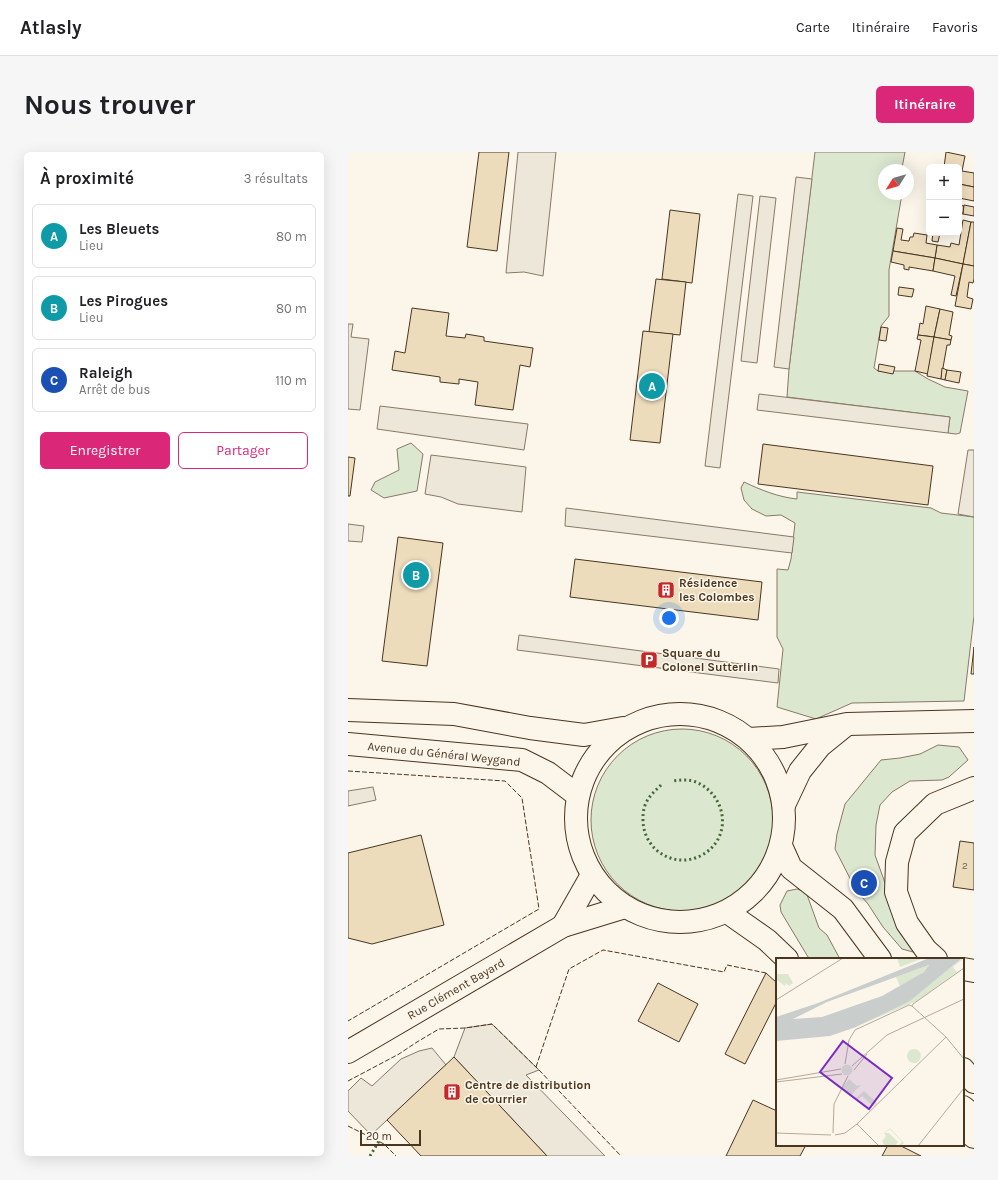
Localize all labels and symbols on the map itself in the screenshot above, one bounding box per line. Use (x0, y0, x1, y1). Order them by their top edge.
north arrow (878, 164, 914, 200)
pin: A (639, 371, 665, 401)
pin: B (403, 560, 429, 590)
place label: Résidence les Colombes (679, 576, 755, 604)
building icon: Résidence les Colombes (656, 580, 676, 600)
your location (659, 608, 679, 628)
place label: Square du Colonel Sutterlin (662, 646, 758, 674)
parking icon: Square du Colonel Sutterlin (639, 650, 659, 670)
street label: Avenue du Général Weygand (367, 739, 521, 769)
house number: 2 (962, 860, 968, 872)
pin: C (851, 868, 877, 898)
street label: Rue Clément Bayard (405, 955, 507, 1023)
inset map (776, 958, 964, 1146)
place label: Centre de distribution de courrier (465, 1078, 591, 1106)
building icon: Centre de distribution de courrier (442, 1082, 462, 1102)
scale bar (360, 1128, 421, 1147)

